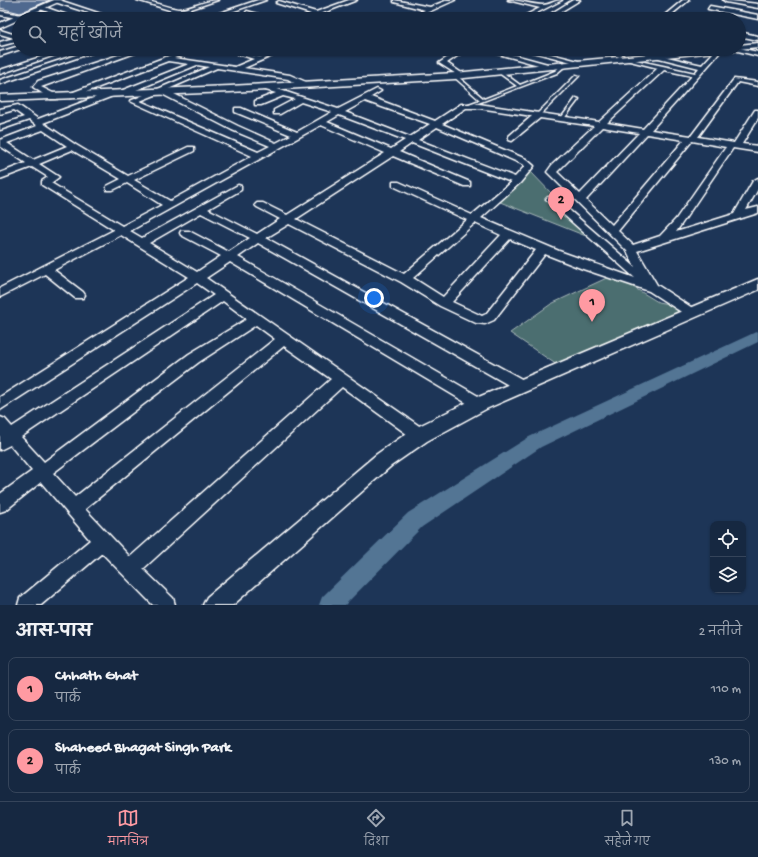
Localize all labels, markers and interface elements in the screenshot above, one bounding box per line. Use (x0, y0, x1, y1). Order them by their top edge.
search box (12, 12, 746, 56)
icon: search (26, 23, 48, 45)
text: यहाँ खोजें (58, 26, 122, 44)
pin: 2 (548, 187, 574, 220)
your location (364, 288, 384, 308)
pin: 1 (579, 289, 605, 322)
map controls (710, 521, 746, 593)
button: locate (710, 521, 746, 557)
button: layers (710, 557, 746, 593)
text: आस-पास (16, 623, 92, 643)
text: 2 नतीजे (699, 625, 742, 640)
text: Chhath Ghat (55, 667, 137, 685)
text: 1 (27, 682, 33, 697)
text: 110 m (711, 682, 741, 697)
text: पार्क (55, 692, 81, 707)
text: Shaheed Bhagat Singh Park (55, 739, 231, 757)
text: 2 (27, 754, 33, 769)
text: 130 m (709, 754, 741, 769)
text: पार्क (55, 764, 81, 779)
tab: मानचित्र (108, 807, 148, 853)
tab: दिशा (364, 807, 389, 853)
tab: सहेजे गए (605, 807, 650, 853)

